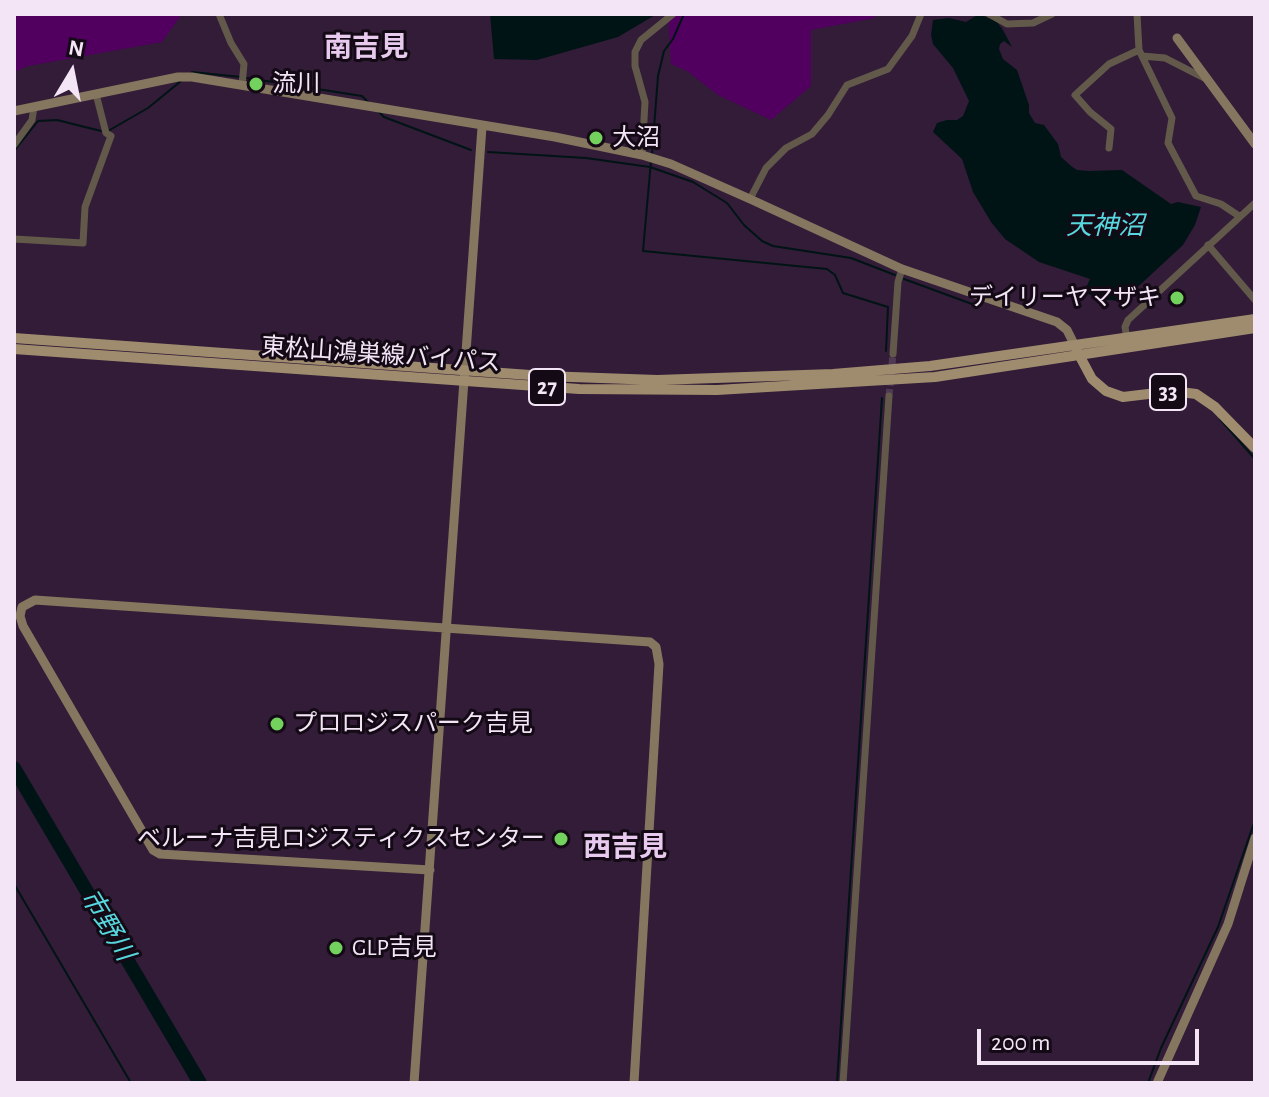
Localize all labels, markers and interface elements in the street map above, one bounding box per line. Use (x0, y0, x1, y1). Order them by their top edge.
district label: 南吉見 (324, 31, 408, 65)
north arrow (32, 32, 112, 112)
text: N (67, 36, 86, 61)
place label: 流川 (272, 70, 320, 98)
marker: 流川 (247, 75, 265, 93)
place label: 大沼 (612, 124, 660, 152)
marker: 大沼 (587, 129, 605, 147)
water label: 天神沼 (1066, 210, 1144, 242)
place label: デイリーヤマザキ (969, 284, 1161, 312)
marker: デイリーヤマザキ (1168, 289, 1186, 307)
street label: 東松山鴻巣線バイパス (260, 332, 502, 378)
road number: 27 (529, 369, 565, 405)
road number: 33 (1150, 374, 1186, 410)
place label: プロロジスパーク吉見 (293, 710, 533, 738)
marker: プロロジスパーク吉見 (268, 715, 286, 733)
place label: ベルーナ吉見ロジスティクスセンター (137, 825, 545, 853)
marker: ベルーナ吉見ロジスティクスセンター (552, 830, 570, 848)
district label: 西吉見 (583, 831, 667, 865)
water label: 市野川 (74, 884, 140, 966)
place label: GLP吉見 (352, 934, 437, 962)
marker: GLP吉見 (327, 939, 345, 957)
scale bar (981, 1013, 1203, 1063)
text: 200 m (991, 1031, 1050, 1055)

